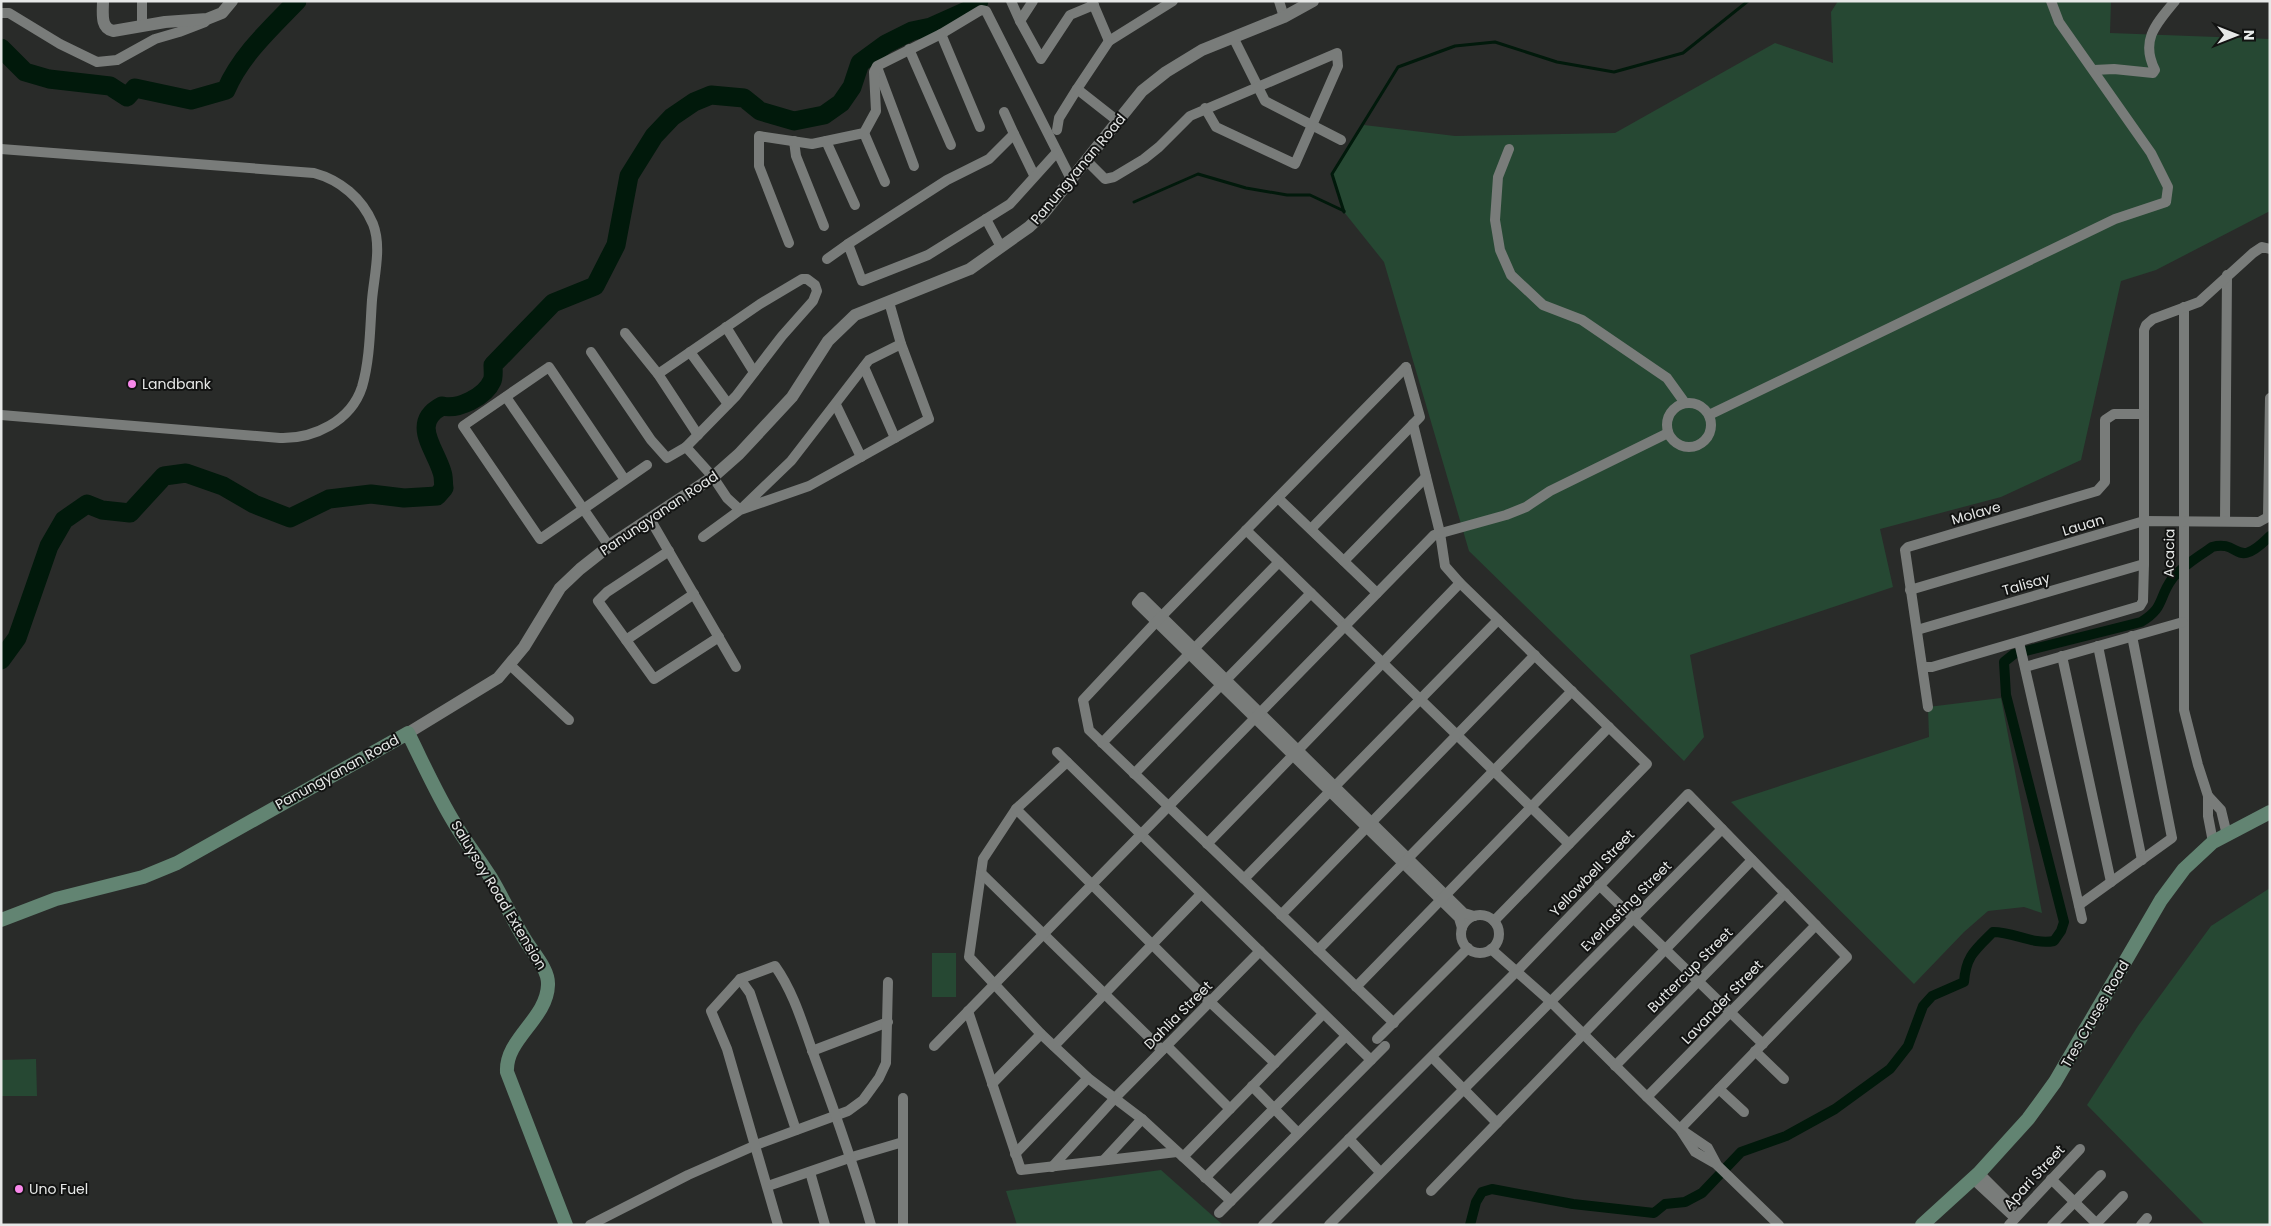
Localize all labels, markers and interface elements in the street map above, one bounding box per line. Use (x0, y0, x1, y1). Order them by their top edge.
north arrow (2211, 10, 2261, 60)
text: N (2239, 30, 2259, 40)
street label: Panungyanan Road (1026, 109, 1130, 229)
place label: Landbank (142, 374, 212, 394)
marker: Landbank (126, 378, 138, 390)
street label: Panungyanan Road (596, 466, 722, 560)
street label: Molave (1949, 496, 2003, 530)
street label: Lauan (2060, 509, 2106, 541)
street label: Acacia (2159, 528, 2179, 578)
street label: Talisay (2000, 568, 2052, 600)
street label: Panungyanan Road (271, 730, 403, 814)
street label: Saluysoy Road Extension (446, 816, 552, 974)
street label: Yellowbell Street (1545, 825, 1639, 921)
street label: Everlasting Street (1576, 856, 1676, 956)
street label: Buttercup Street (1643, 923, 1737, 1017)
street label: Lavander Street (1677, 956, 1767, 1048)
street label: Tres Cruses Road (2056, 957, 2134, 1071)
street label: Dahlia Street (1139, 976, 1217, 1054)
street label: Apari Street (1999, 1140, 2069, 1214)
place label: Uno Fuel (29, 1179, 88, 1199)
marker: Uno Fuel (13, 1183, 25, 1195)

